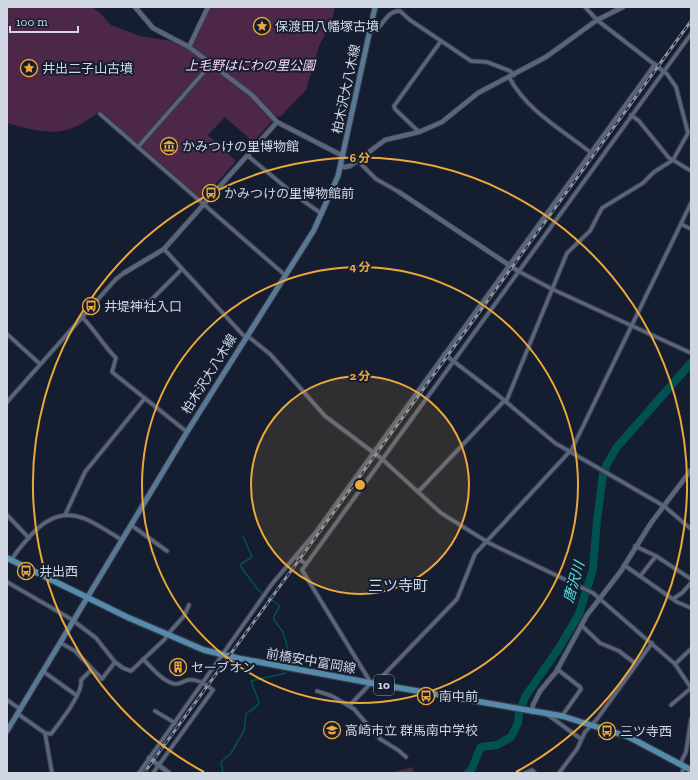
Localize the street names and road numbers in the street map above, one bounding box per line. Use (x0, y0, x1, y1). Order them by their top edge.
street label: 柏木沢大八木線 (329, 43, 363, 135)
street label: 柏木沢大八木線 (179, 331, 239, 417)
street label: 前橋安中富岡線 (265, 646, 357, 676)
road number: 10 (374, 675, 394, 695)

